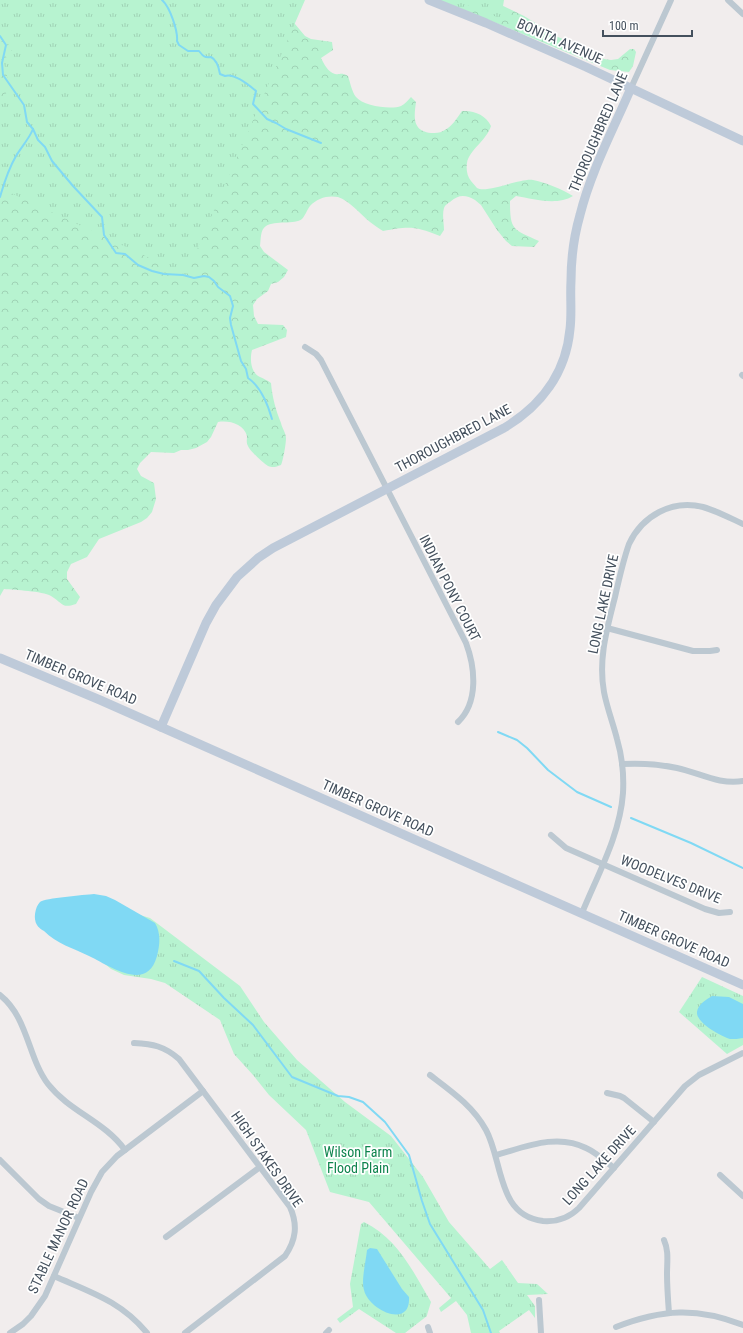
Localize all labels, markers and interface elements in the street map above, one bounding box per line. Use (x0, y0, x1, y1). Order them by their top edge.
scale bar (603, 12, 692, 38)
street label: BONITA AVENUE (515, 15, 605, 67)
text: 100 m (609, 19, 639, 33)
street label: THOROUGHBRED LANE (565, 70, 631, 194)
street label: THOROUGHBRED LANE (392, 401, 514, 475)
street label: INDIAN PONY COURT (416, 532, 484, 644)
street label: LONG LAKE DRIVE (585, 553, 621, 655)
street label: TIMBER GROVE ROAD (22, 646, 140, 708)
street label: TIMBER GROVE ROAD (320, 776, 436, 840)
street label: WOODELVES DRIVE (618, 852, 724, 906)
street label: TIMBER GROVE ROAD (616, 907, 732, 971)
street label: HIGH STAKES DRIVE (228, 1108, 306, 1210)
street label: LONG LAKE DRIVE (559, 1122, 639, 1208)
park label: Wilson Farm Flood Plain (324, 1144, 392, 1176)
street label: STABLE MANOR ROAD (24, 1176, 92, 1296)

